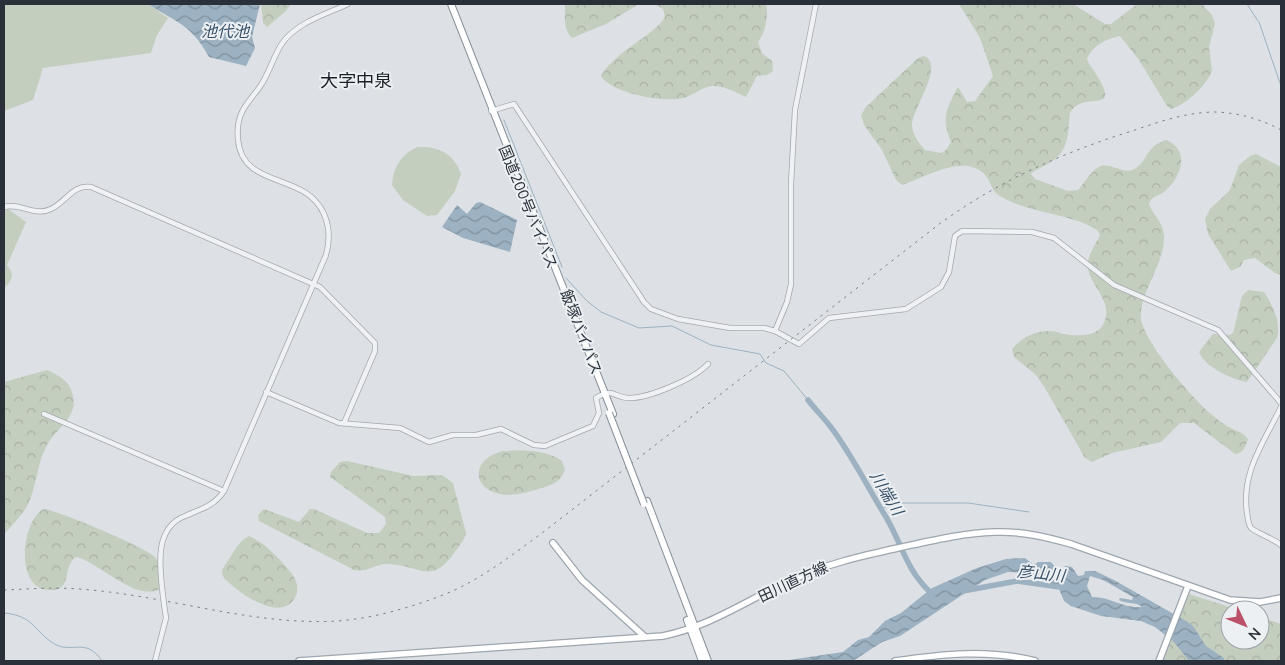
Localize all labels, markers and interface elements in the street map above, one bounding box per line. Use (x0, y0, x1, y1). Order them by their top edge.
water label: 池代池 (201, 21, 251, 43)
district label: 大字中泉 (320, 69, 392, 93)
street label: 国道200号バイパス (494, 142, 562, 272)
street label: 飯塚バイパス (556, 287, 606, 377)
water label: 川端川 (864, 467, 909, 521)
street label: 田川直方線 (755, 557, 831, 607)
water label: 彦山川 (1016, 561, 1068, 588)
north arrow (1220, 600, 1270, 650)
text: N (1244, 623, 1265, 644)

